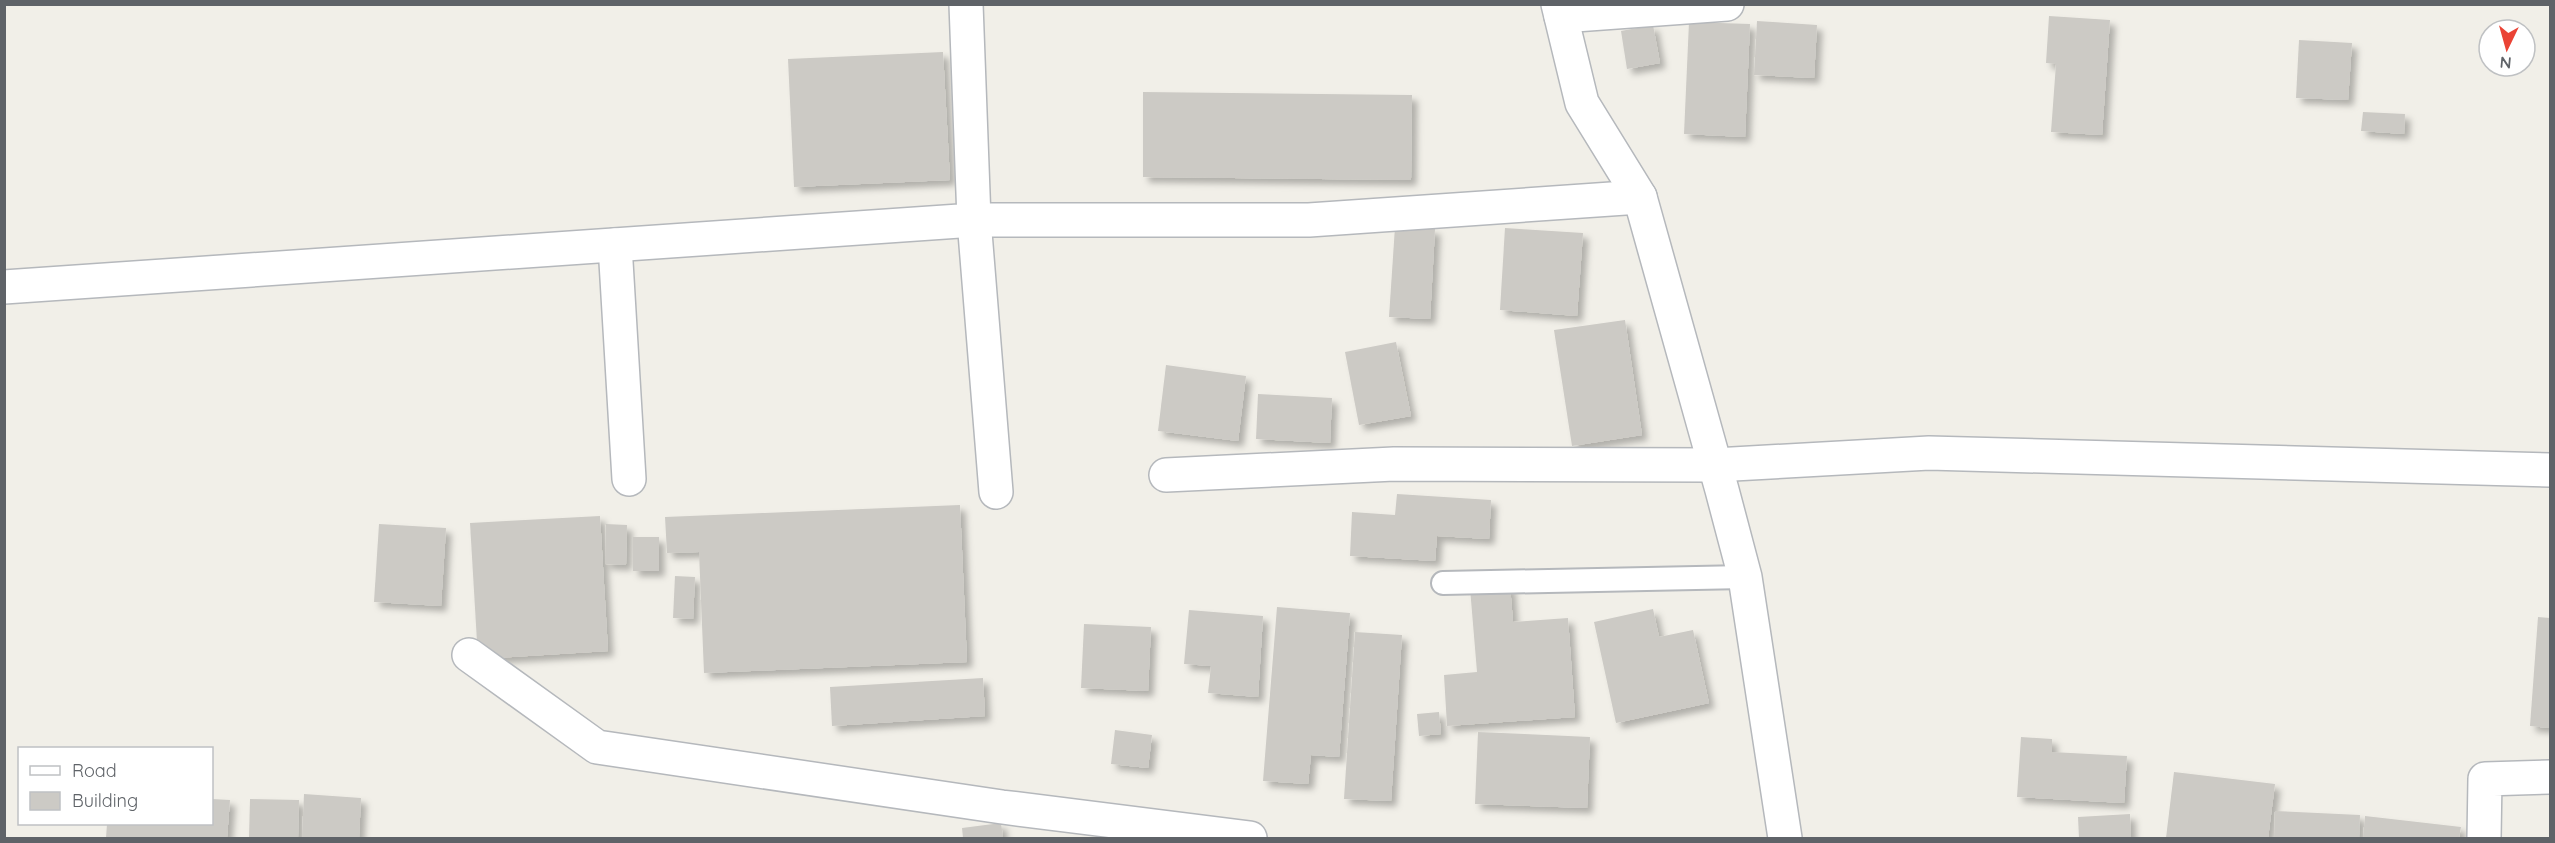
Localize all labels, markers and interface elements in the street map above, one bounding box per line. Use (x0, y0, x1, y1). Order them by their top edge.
north arrow (2477, 18, 2537, 78)
text: N (2499, 52, 2512, 73)
legend (18, 747, 213, 825)
text: Road (72, 759, 117, 782)
text: Building (72, 789, 138, 812)

